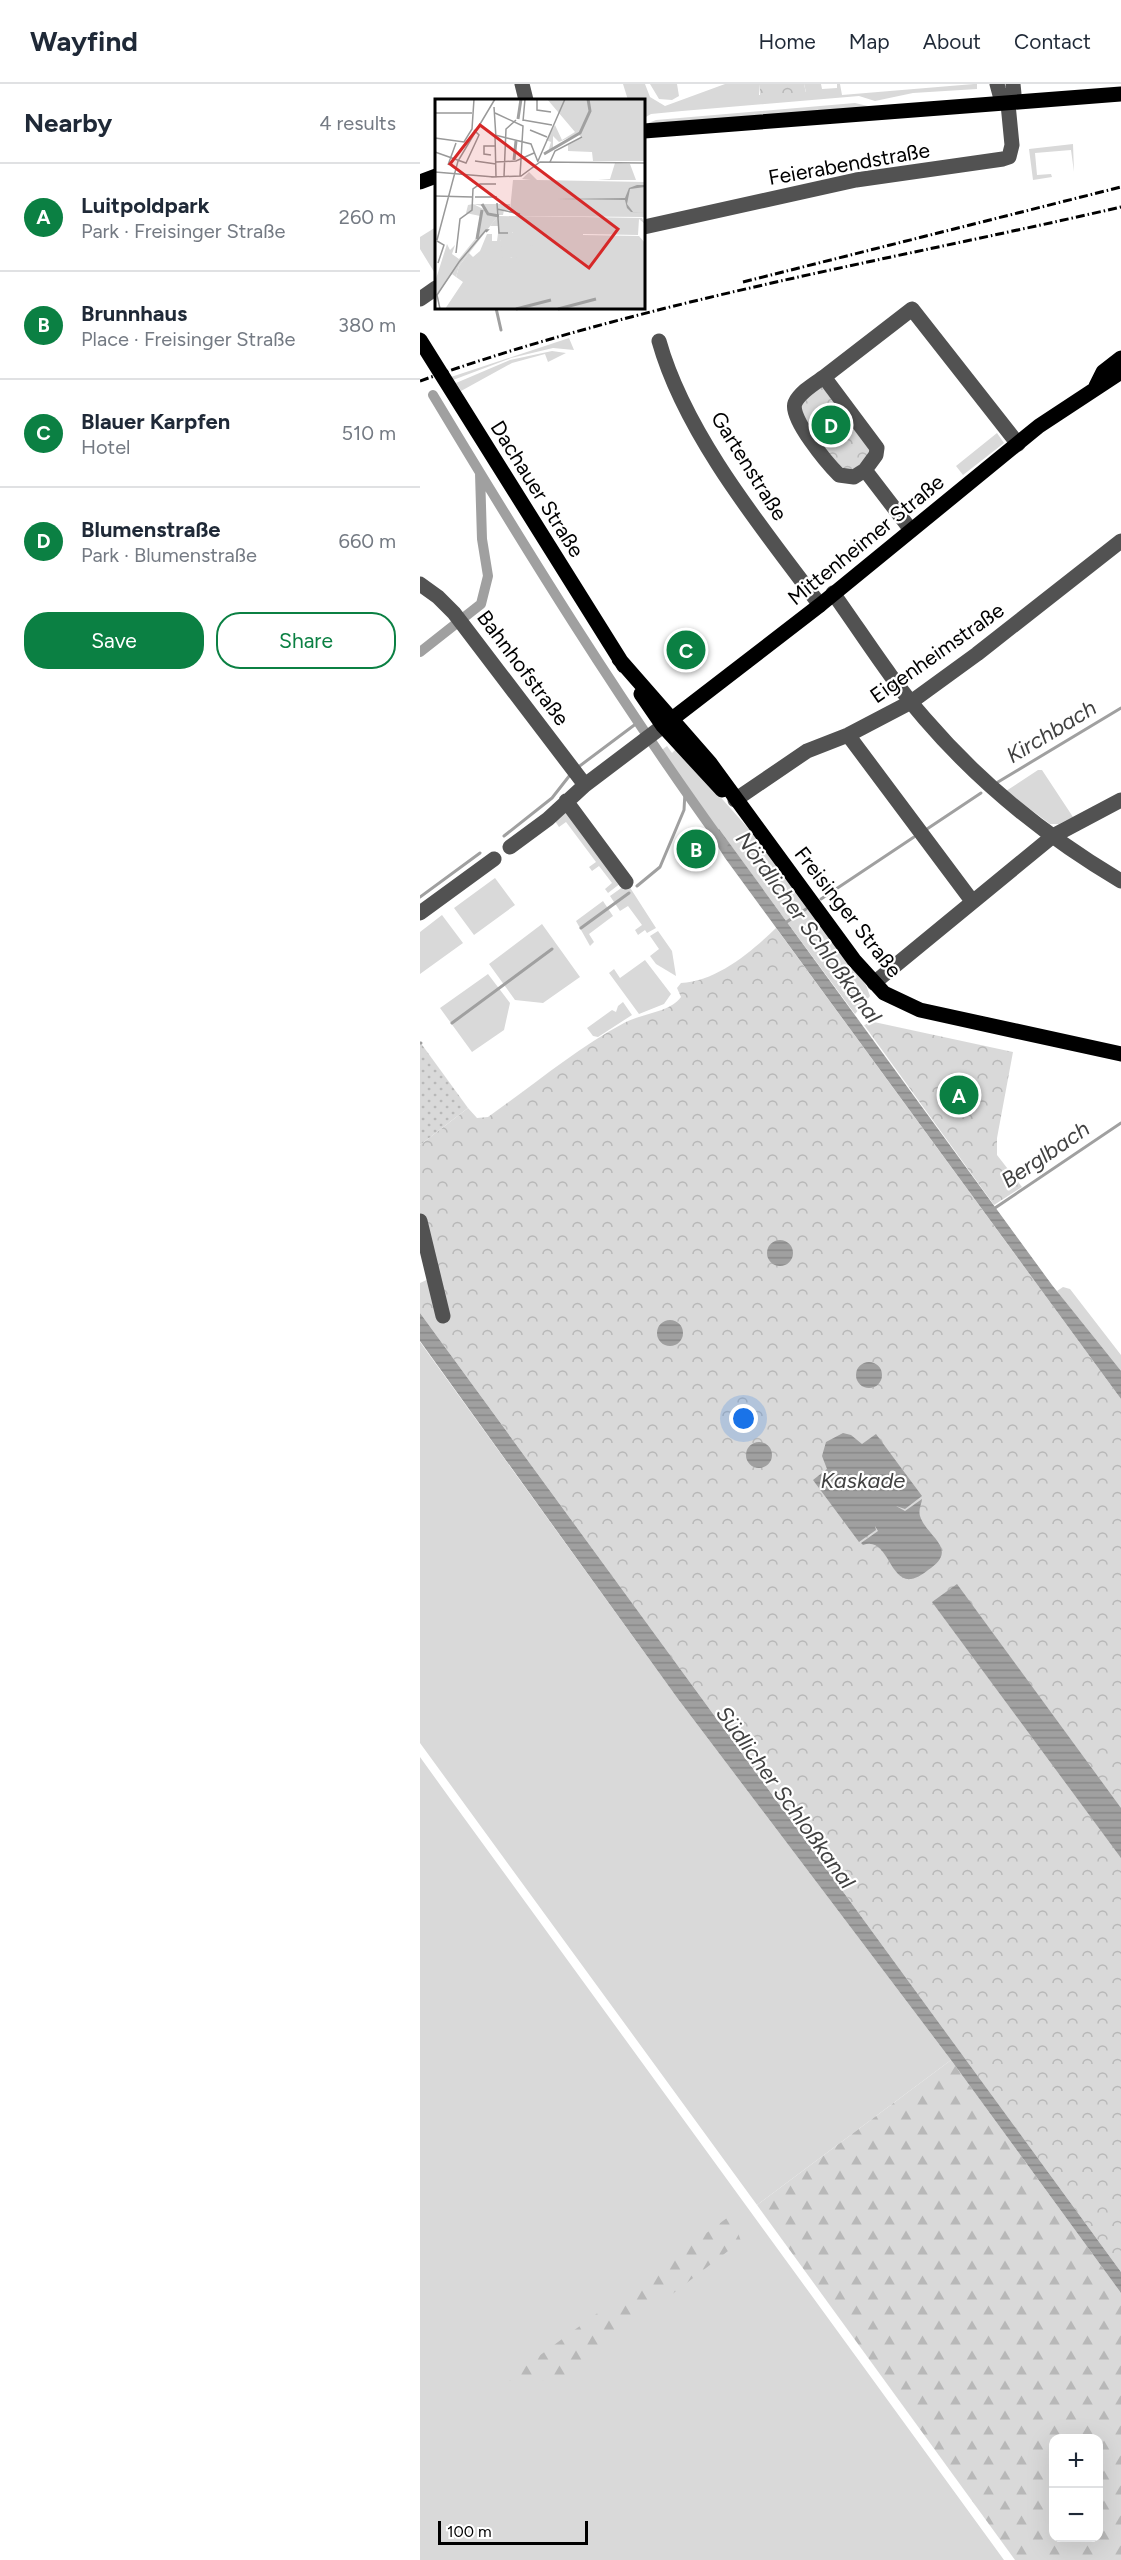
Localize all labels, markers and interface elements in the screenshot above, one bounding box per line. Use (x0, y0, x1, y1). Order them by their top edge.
text: Wayfind (30, 24, 138, 58)
text: Home (759, 29, 816, 54)
text: Map (849, 29, 890, 54)
text: About (923, 29, 981, 54)
text: Contact (1014, 29, 1091, 54)
inset map (435, 99, 645, 309)
text: Nearby (24, 107, 112, 139)
text: 4 results (319, 111, 396, 135)
street label: Feierabendstraße (766, 137, 932, 190)
text: Luitpoldpark (81, 192, 210, 219)
text: A (36, 205, 51, 229)
text: 260 m (339, 205, 396, 229)
text: Park · Freisinger Straße (81, 219, 285, 243)
text: Brunnhaus (81, 300, 187, 327)
text: B (37, 313, 50, 337)
text: 380 m (338, 313, 396, 337)
text: Place · Freisinger Straße (81, 327, 295, 351)
pin: D (812, 402, 850, 448)
street label: Gartenstraße (706, 407, 793, 525)
text: Blauer Karpfen (81, 408, 230, 435)
street label: Dachauer Straße (485, 416, 589, 562)
text: C (36, 421, 51, 445)
text: 510 m (341, 421, 396, 445)
text: Hotel (81, 435, 130, 459)
street label: Mittenheimer Straße (783, 469, 949, 610)
text: Blumenstraße (81, 516, 221, 543)
text: D (37, 529, 51, 553)
text: 660 m (339, 529, 396, 553)
text: Park · Blumenstraße (81, 543, 257, 567)
street label: Eigenheimstraße (865, 597, 1008, 708)
street label: Bahnhofstraße (472, 605, 575, 730)
button: Save (24, 612, 204, 669)
button: Share (216, 612, 396, 669)
pin: C (666, 628, 706, 672)
water label: Kirchbach (1001, 694, 1101, 769)
pin: B (676, 826, 716, 872)
water label: Nördlicher Schloßkanal (730, 826, 887, 1029)
street label: Freisinger Straße (790, 841, 907, 982)
pin: A (940, 1072, 978, 1118)
water label: Berglbach (996, 1115, 1095, 1194)
your location (729, 1404, 758, 1433)
water label: Kaskade (821, 1467, 905, 1494)
water label: Südlicher Schloßkanal (710, 1701, 861, 1894)
map controls (1049, 2434, 1103, 2542)
button: + (1049, 2434, 1103, 2488)
button: − (1049, 2488, 1103, 2542)
scale bar (438, 2518, 588, 2546)
text: 100 m (447, 2522, 492, 2541)

